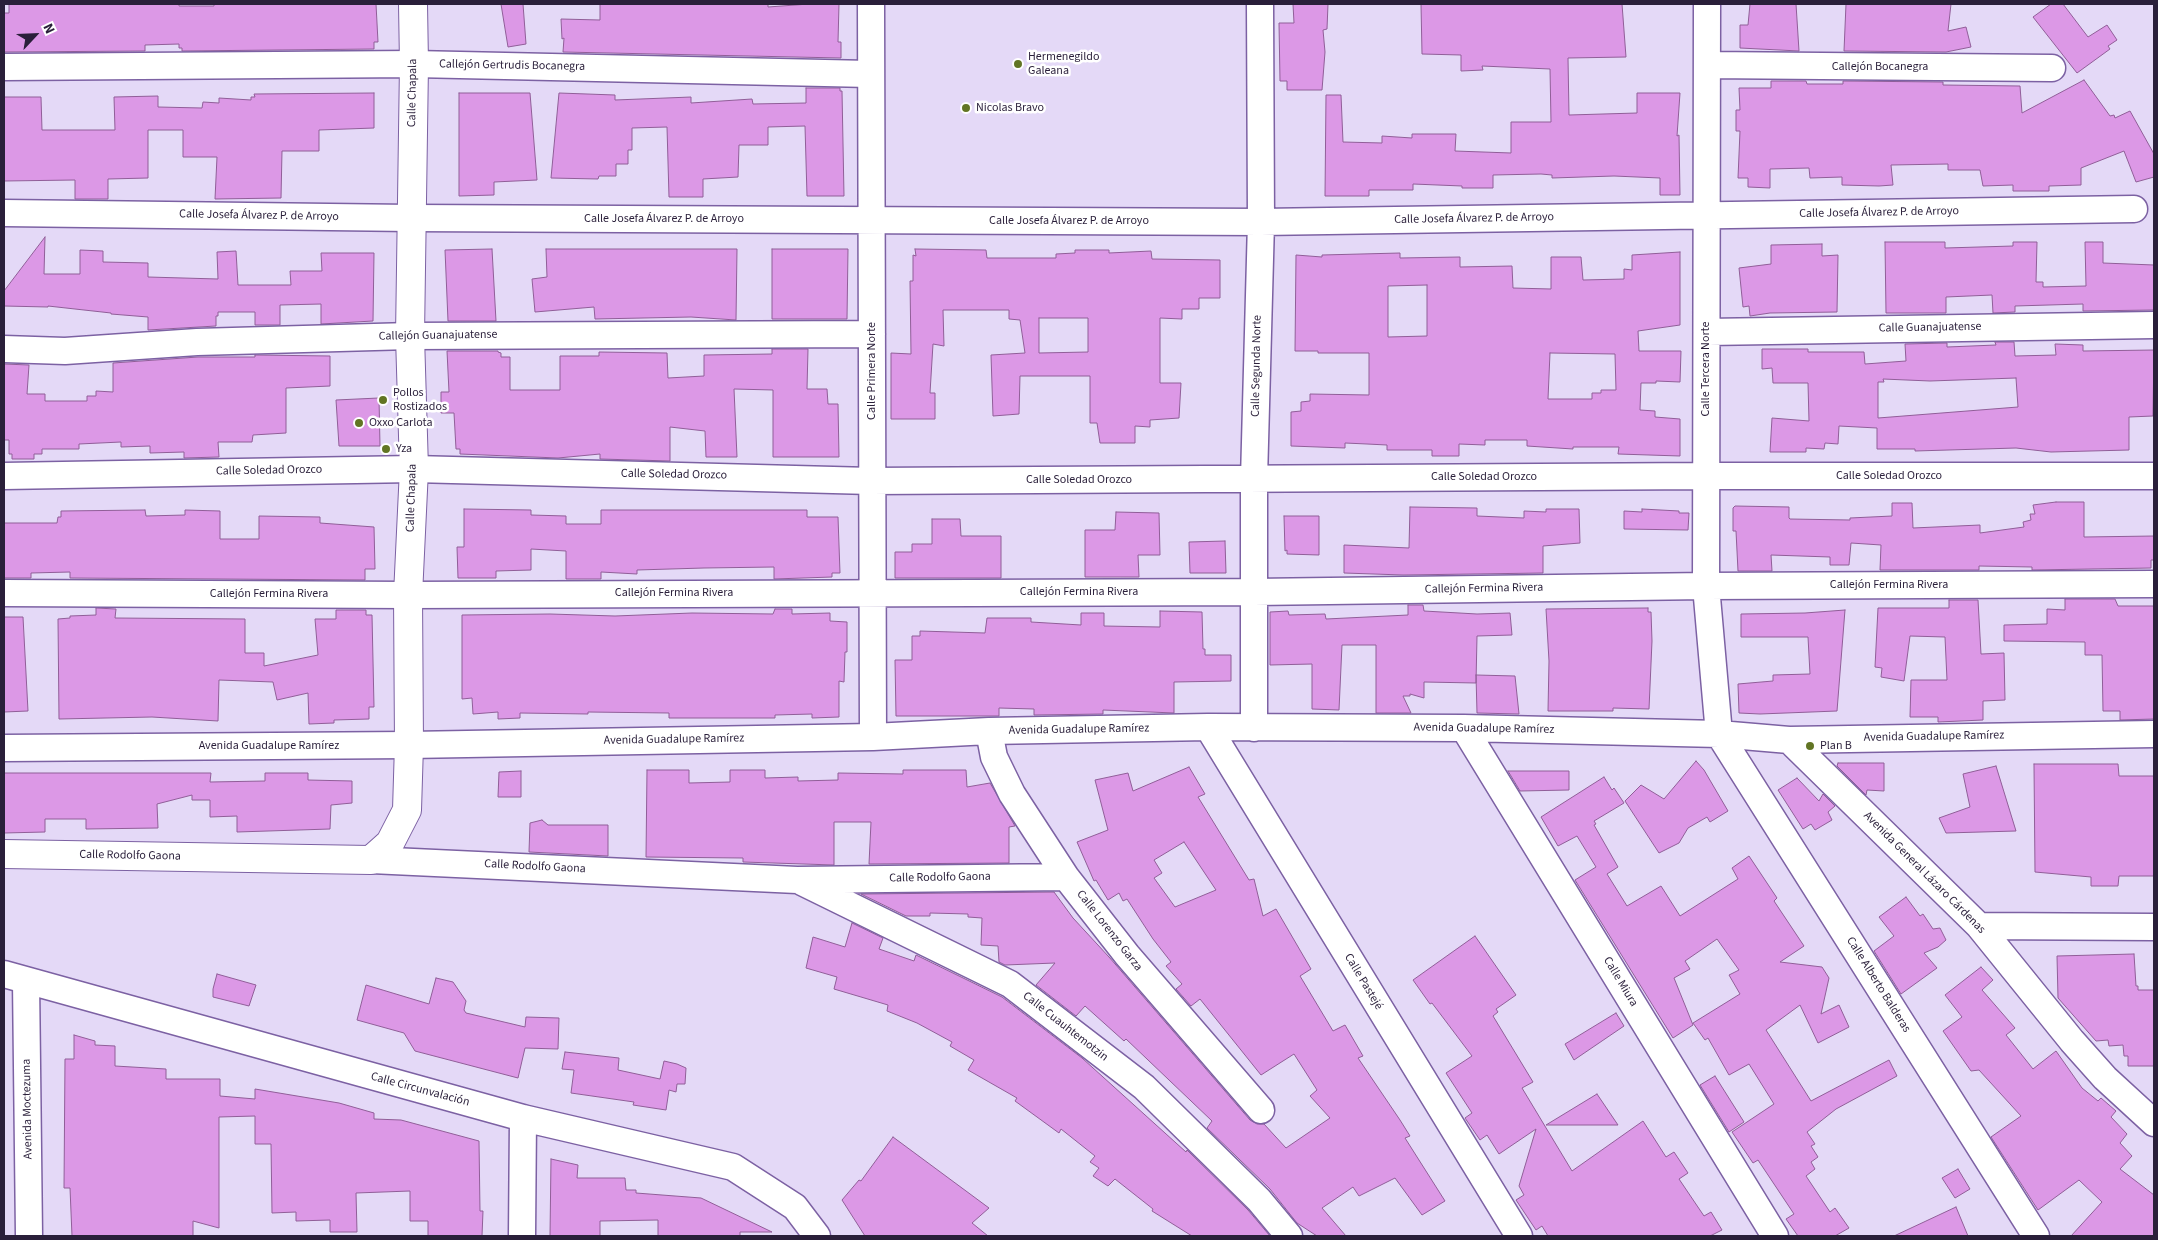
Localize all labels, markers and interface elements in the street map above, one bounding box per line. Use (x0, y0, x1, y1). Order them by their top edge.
north arrow (10, 10, 60, 60)
text: N (38, 20, 60, 37)
place label: Hermenegildo Galeana (1028, 50, 1099, 78)
street label: Callejón Gertrudis Bocanegra (439, 58, 585, 74)
marker: Hermenegildo Galeana (1012, 58, 1024, 70)
street label: Calle Chapala (405, 59, 421, 127)
street label: Callejón Bocanegra (1832, 60, 1928, 74)
place label: Nicolas Bravo (976, 101, 1044, 115)
marker: Nicolas Bravo (960, 102, 972, 114)
street label: Calle Josefa Álvarez P. de Arroyo (1799, 204, 1959, 222)
street label: Calle Josefa Álvarez P. de Arroyo (179, 207, 339, 225)
street label: Calle Josefa Álvarez P. de Arroyo (1394, 210, 1554, 228)
street label: Calle Josefa Álvarez P. de Arroyo (584, 212, 744, 226)
street label: Calle Josefa Álvarez P. de Arroyo (989, 214, 1149, 228)
street label: Calle Segunda Norte (1249, 315, 1265, 417)
street label: Calle Guanajuatense (1879, 320, 1981, 336)
street label: Calle Primera Norte (865, 322, 879, 420)
street label: Calle Tercera Norte (1699, 322, 1713, 416)
street label: Callejón Guanajuatense (379, 328, 497, 344)
place label: Pollos Rostizados (393, 386, 447, 414)
marker: Pollos Rostizados (377, 394, 389, 406)
place label: Oxxo Carlota (369, 416, 432, 430)
marker: Oxxo Carlota (353, 417, 365, 429)
place label: Yza (396, 442, 412, 456)
marker: Yza (380, 443, 392, 455)
street label: Calle Soledad Orozco (216, 463, 322, 479)
street label: Calle Chapala (404, 464, 420, 532)
street label: Calle Soledad Orozco (621, 467, 727, 483)
street label: Calle Soledad Orozco (1836, 469, 1942, 483)
street label: Calle Soledad Orozco (1431, 470, 1537, 484)
street label: Calle Soledad Orozco (1026, 473, 1132, 487)
street label: Callejón Fermina Rivera (1830, 578, 1948, 592)
street label: Callejón Fermina Rivera (1425, 581, 1543, 597)
street label: Callejón Fermina Rivera (1020, 585, 1138, 599)
street label: Callejón Fermina Rivera (615, 586, 733, 600)
street label: Callejón Fermina Rivera (210, 587, 328, 601)
street label: Avenida Guadalupe Ramírez (1414, 721, 1554, 737)
street label: Avenida Guadalupe Ramírez (1009, 722, 1149, 738)
street label: Avenida Guadalupe Ramírez (1864, 729, 2004, 745)
street label: Avenida Guadalupe Ramírez (604, 732, 744, 748)
street label: Avenida Guadalupe Ramírez (199, 739, 339, 753)
place label: Plan B (1820, 739, 1852, 753)
marker: Plan B (1804, 740, 1816, 752)
street label: Avenida General Lázaro Cárdenas (1860, 809, 1988, 937)
street label: Calle Rodolfo Gaona (79, 848, 181, 864)
street label: Calle Rodolfo Gaona (484, 857, 586, 877)
street label: Calle Rodolfo Gaona (889, 870, 991, 886)
street label: Calle Lorenzo Garza (1073, 888, 1145, 974)
street label: Calle Alberto Balderas (1843, 934, 1913, 1036)
street label: Calle Pastejé (1341, 951, 1385, 1013)
street label: Calle Miura (1600, 955, 1640, 1009)
street label: Calle Cuauhtemotzin (1019, 989, 1111, 1065)
street label: Avenida Moctezuma (20, 1059, 36, 1159)
street label: Calle Circunvalación (369, 1070, 471, 1110)

